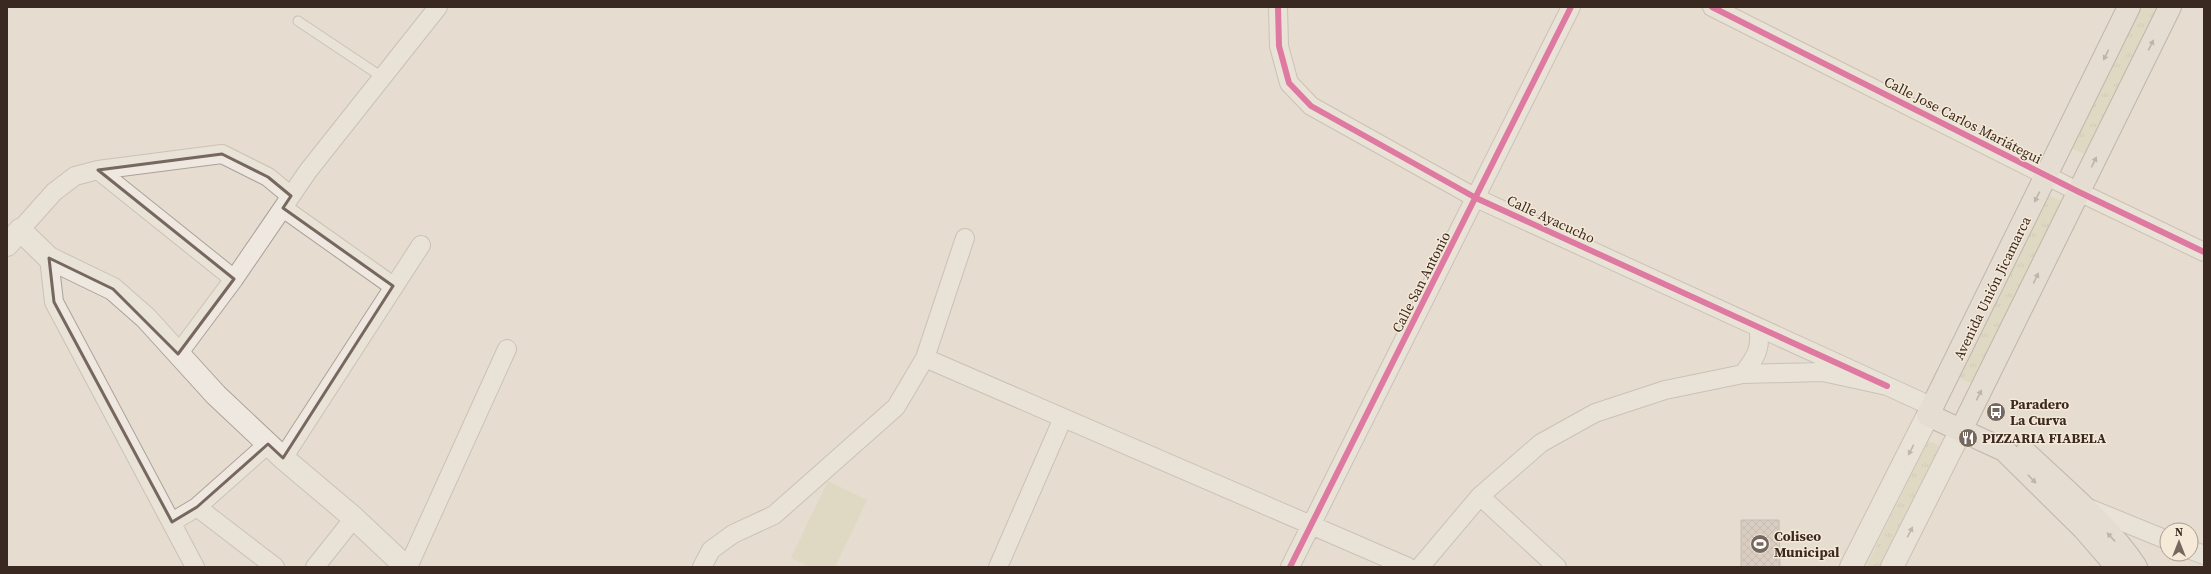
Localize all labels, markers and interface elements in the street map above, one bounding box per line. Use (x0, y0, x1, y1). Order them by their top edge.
one-way arrow (2148, 39, 2154, 51)
one-way arrow (2103, 49, 2109, 60)
street label: Calle Jose Carlos Mariátegui (1881, 71, 2045, 169)
one-way arrow (2090, 156, 2097, 167)
street label: Calle Ayacucho (1504, 190, 1599, 248)
one-way arrow (2034, 191, 2040, 203)
street label: Avenida Unión Jicamarca (1948, 212, 2036, 363)
street label: Calle San Antonio (1387, 228, 1455, 336)
one-way arrow (2033, 273, 2039, 284)
one-way arrow (1976, 389, 1982, 401)
place label: Paradero La Curva (2010, 394, 2069, 430)
bus stop icon: Paradero La Curva (1985, 401, 2007, 423)
restaurant icon: PIZZARIA FIABELA (1957, 427, 1979, 449)
place label: PIZZARIA FIABELA (1982, 428, 2107, 448)
one-way arrow (1908, 444, 1914, 456)
one-way arrow (2027, 474, 2036, 484)
north arrow (2159, 522, 2199, 562)
text: N (2175, 525, 2183, 540)
place label: Coliseo Municipal (1774, 526, 1840, 562)
one-way arrow (1906, 526, 1913, 538)
one-way arrow (2106, 532, 2116, 542)
sports icon: Coliseo Municipal (1749, 533, 1771, 555)

